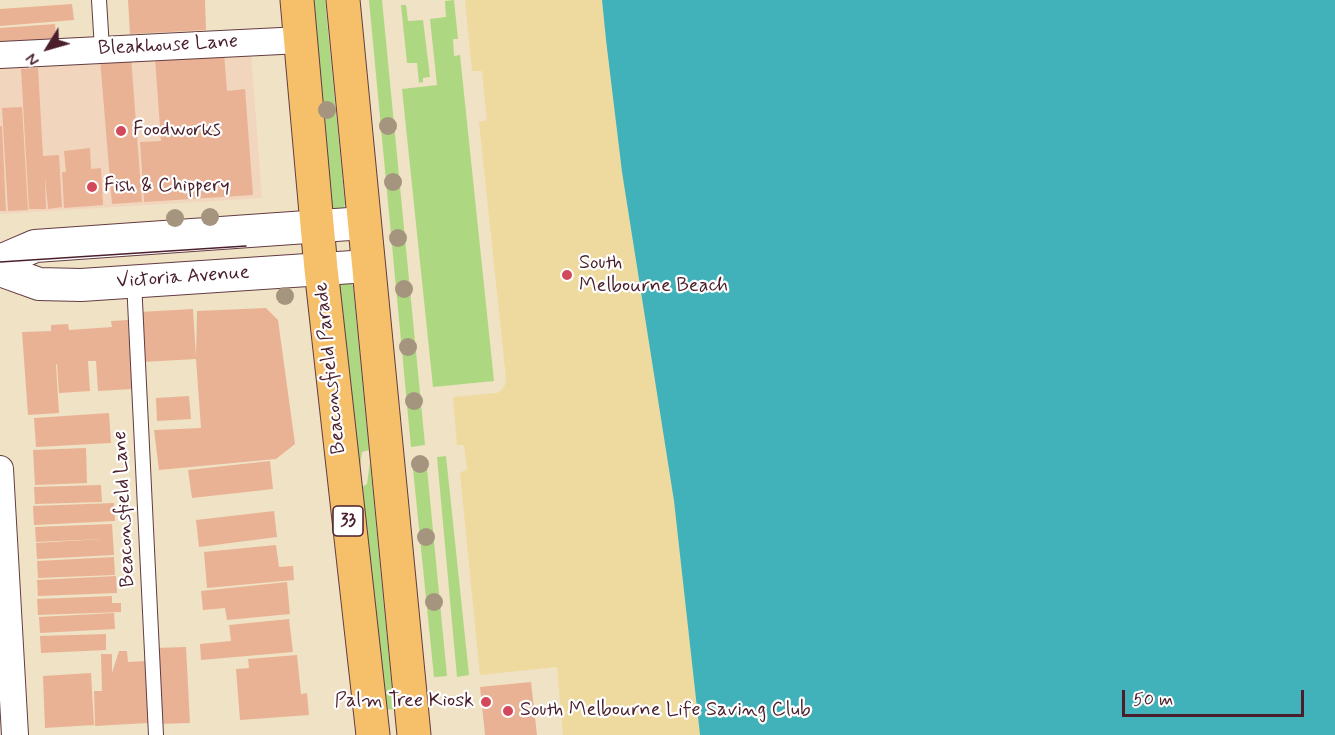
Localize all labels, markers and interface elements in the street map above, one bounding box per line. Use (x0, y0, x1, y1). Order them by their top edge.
north arrow (18, 18, 78, 78)
street label: Bleakhouse Lane (97, 30, 239, 62)
text: N (22, 49, 45, 70)
place label: Foodworks (133, 119, 221, 143)
marker: Foodworks (114, 124, 128, 138)
place label: Fish & Chippery (104, 175, 230, 199)
marker: Fish & Chippery (85, 180, 99, 194)
place label: South Melbourne Beach (579, 252, 728, 299)
street label: Victoria Avenue (116, 261, 250, 295)
marker: South Melbourne Beach (560, 268, 574, 282)
street label: Beaconsfield Parade (310, 281, 352, 455)
street label: Beaconsfield Lane (109, 430, 141, 588)
road number: 33 (333, 506, 363, 536)
scale bar (1125, 678, 1306, 716)
text: 50 m (1133, 688, 1173, 712)
place label: Palm Tree Kiosk (335, 690, 474, 714)
marker: Palm Tree Kiosk (479, 695, 493, 709)
place label: South Melbourne Life Saving Club (520, 699, 811, 723)
marker: South Melbourne Life Saving Club (501, 704, 515, 718)

